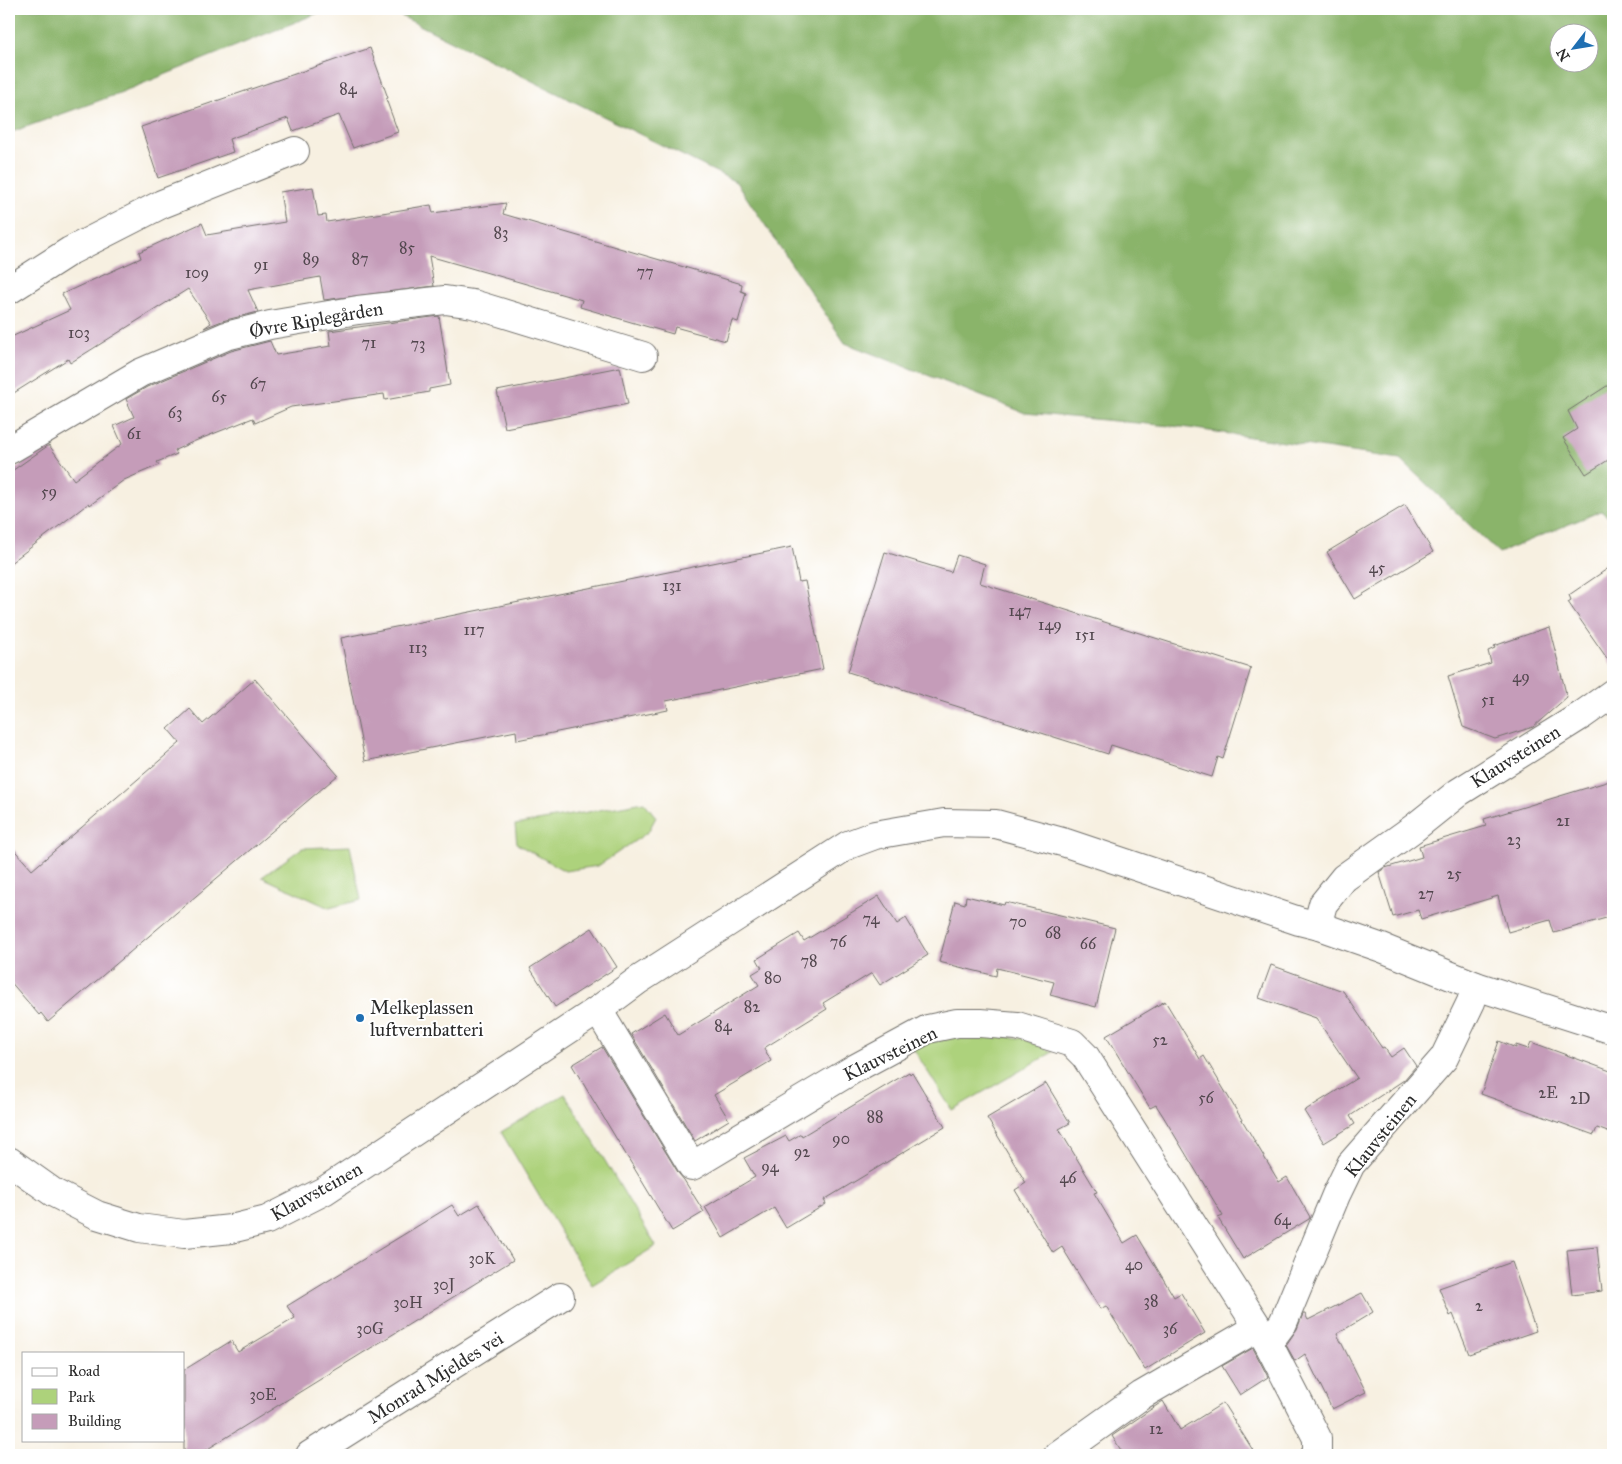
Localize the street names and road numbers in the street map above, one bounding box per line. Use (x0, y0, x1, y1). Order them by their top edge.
street label: Øvre Riplegården (247, 296, 385, 344)
street label: Klauvsteinen (1466, 720, 1564, 793)
street label: Klauvsteinen (840, 1021, 941, 1086)
street label: Klauvsteinen (1340, 1089, 1421, 1182)
street label: Klauvsteinen (266, 1157, 366, 1226)
street label: Monrad Mjeldes vei (363, 1326, 507, 1428)

